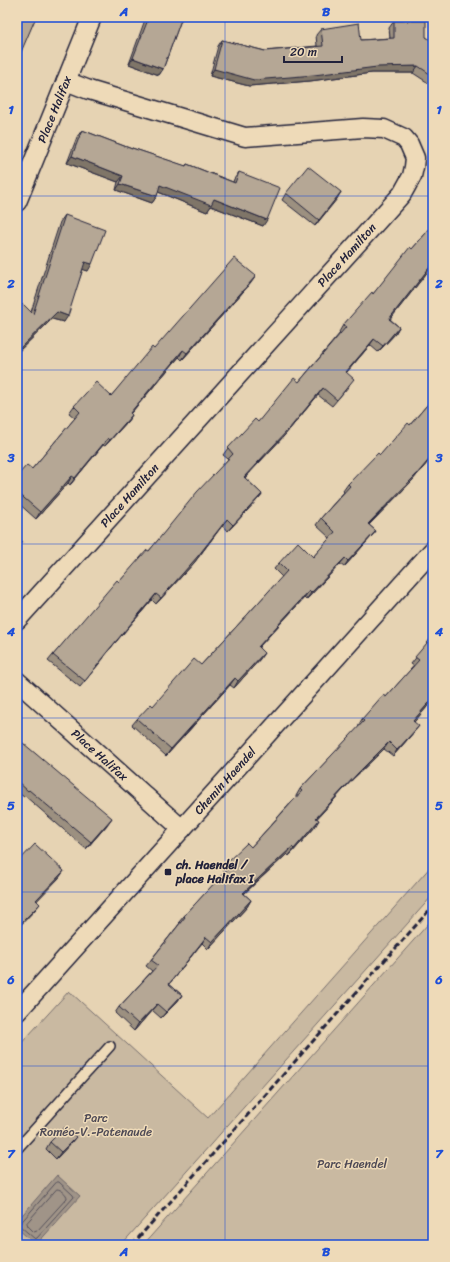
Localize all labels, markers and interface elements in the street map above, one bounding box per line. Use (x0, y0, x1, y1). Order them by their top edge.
text: A (119, 0, 128, 23)
text: B (322, 0, 331, 23)
scale bar (284, 38, 342, 64)
text: 20 m (290, 41, 317, 63)
street label: Place Halifax (31, 72, 78, 146)
text: 1 (8, 98, 14, 121)
text: 1 (436, 98, 442, 121)
street label: Place Hamilton (312, 217, 382, 292)
text: 2 (6, 272, 15, 295)
text: 2 (434, 272, 443, 295)
text: 3 (6, 446, 15, 469)
text: 3 (434, 446, 443, 469)
street label: Place Hamilton (95, 458, 165, 533)
text: 4 (6, 620, 16, 643)
text: 4 (434, 620, 444, 643)
street label: Place Halifax (66, 723, 134, 788)
street label: Chemin Haendel (188, 741, 262, 820)
text: 5 (7, 794, 15, 817)
text: 5 (435, 794, 443, 817)
place label: ch. Haendel / place Halifax I (175, 854, 255, 890)
marker: ch. Haendel / place Halifax I (163, 867, 173, 877)
text: 6 (6, 968, 15, 991)
text: 6 (434, 968, 443, 991)
park label: Parc Roméo-V.-Patenaude (40, 1107, 152, 1143)
text: 7 (7, 1142, 16, 1165)
text: 7 (435, 1142, 444, 1165)
park label: Parc Haendel (317, 1153, 388, 1175)
text: A (119, 1240, 128, 1262)
text: B (322, 1240, 331, 1262)

